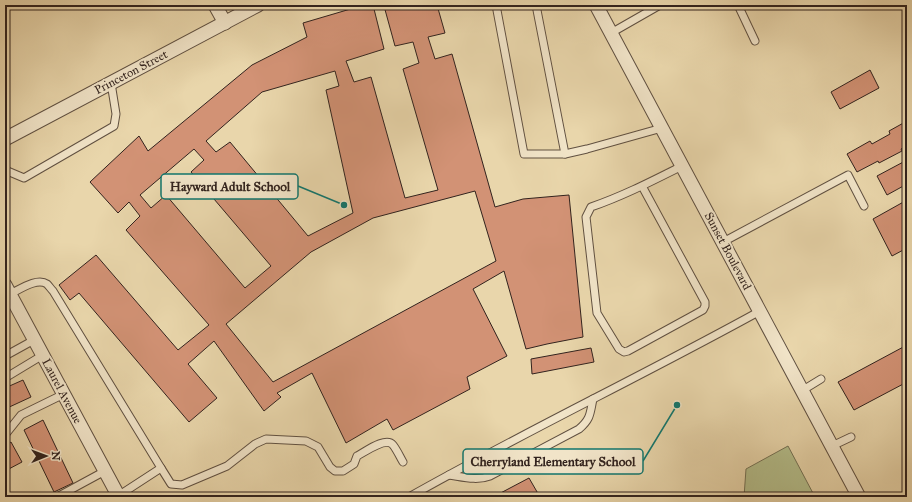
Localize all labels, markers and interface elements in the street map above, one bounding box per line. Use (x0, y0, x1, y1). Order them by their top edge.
street label: Princeton Street (92, 47, 170, 97)
callout: Hayward Adult School (161, 174, 298, 199)
text: Hayward Adult School (170, 179, 291, 195)
street label: Sunset Boulevard (702, 210, 754, 292)
street label: Laurel Avenue (39, 356, 85, 426)
north arrow (26, 436, 66, 476)
callout: Cherryland Elementary School (463, 449, 643, 474)
text: N (49, 451, 62, 461)
text: Cherryland Elementary School (471, 454, 636, 470)

